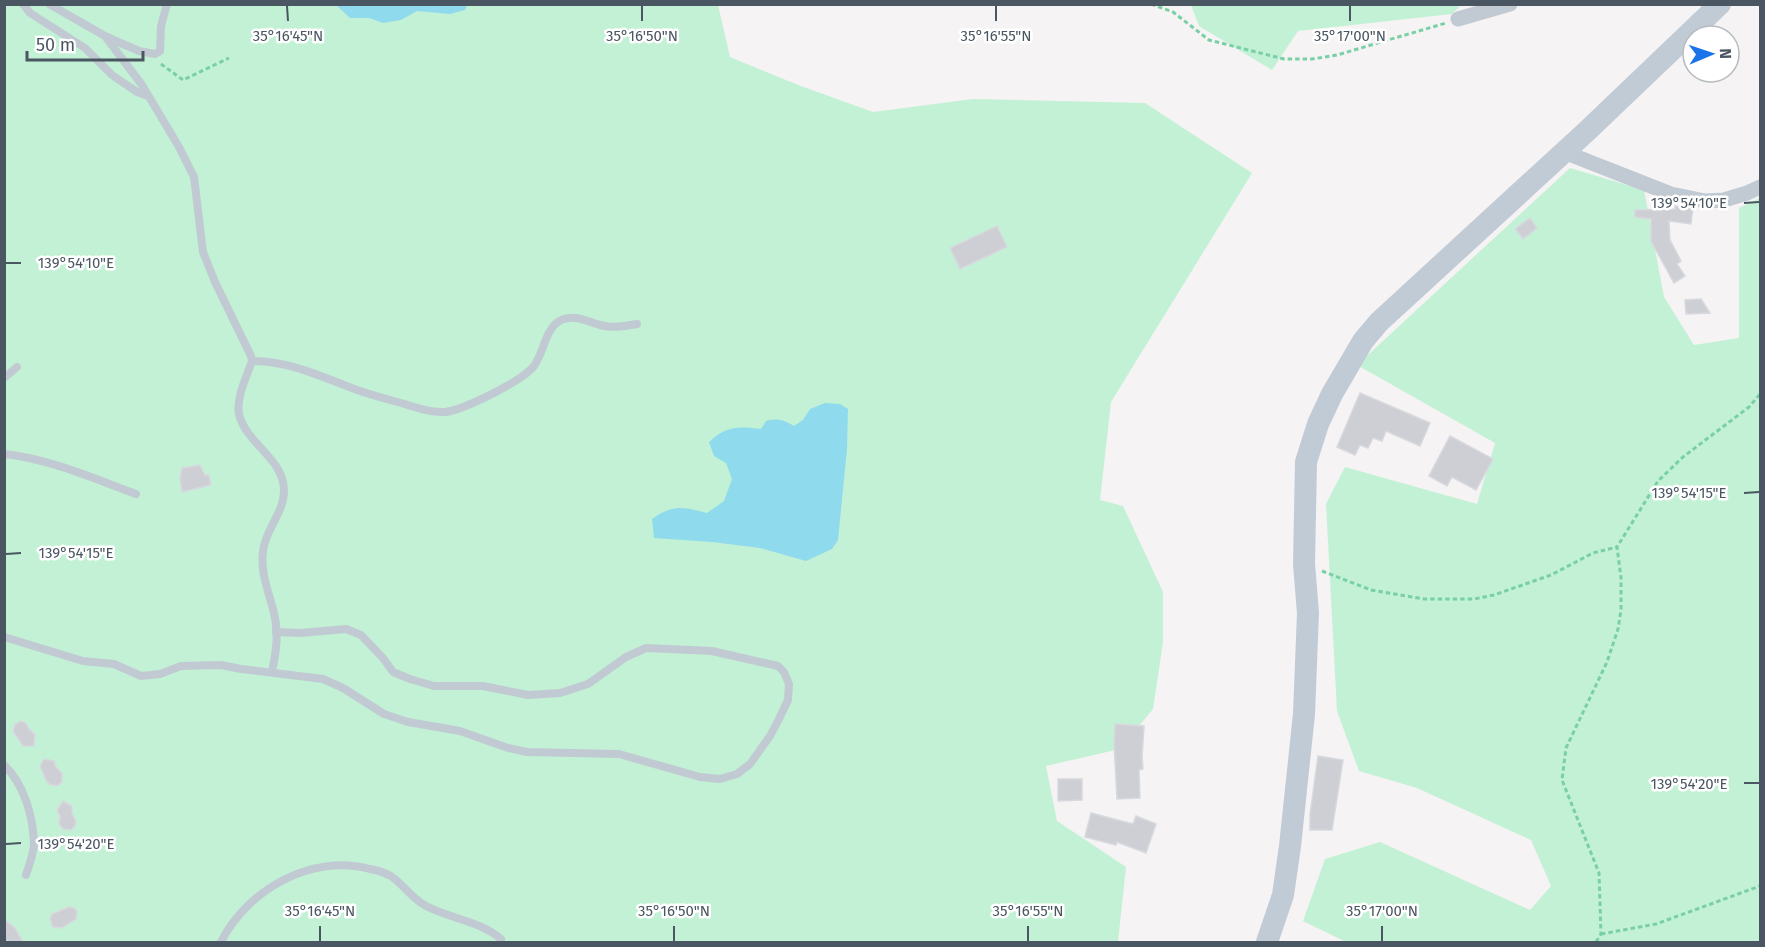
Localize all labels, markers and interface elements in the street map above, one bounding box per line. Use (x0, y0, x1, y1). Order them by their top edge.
scale bar (27, 24, 142, 62)
north arrow (1681, 24, 1741, 84)
text: 35°16'45"N (253, 27, 323, 45)
text: 35°16'50"N (606, 27, 678, 45)
text: 35°16'55"N (961, 27, 1031, 45)
text: 35°17'00"N (1314, 27, 1386, 45)
text: 50 m (36, 34, 75, 56)
text: N (1716, 48, 1735, 59)
text: 139°54'10"E (1651, 194, 1727, 212)
text: 139°54'10"E (38, 254, 114, 272)
text: 139°54'15"E (1651, 484, 1727, 502)
text: 139°54'15"E (38, 544, 114, 562)
text: 139°54'20"E (1650, 775, 1728, 793)
text: 139°54'20"E (37, 835, 115, 853)
text: 35°16'45"N (285, 902, 355, 920)
text: 35°16'50"N (638, 902, 710, 920)
text: 35°16'55"N (993, 902, 1063, 920)
text: 35°17'00"N (1346, 902, 1418, 920)

